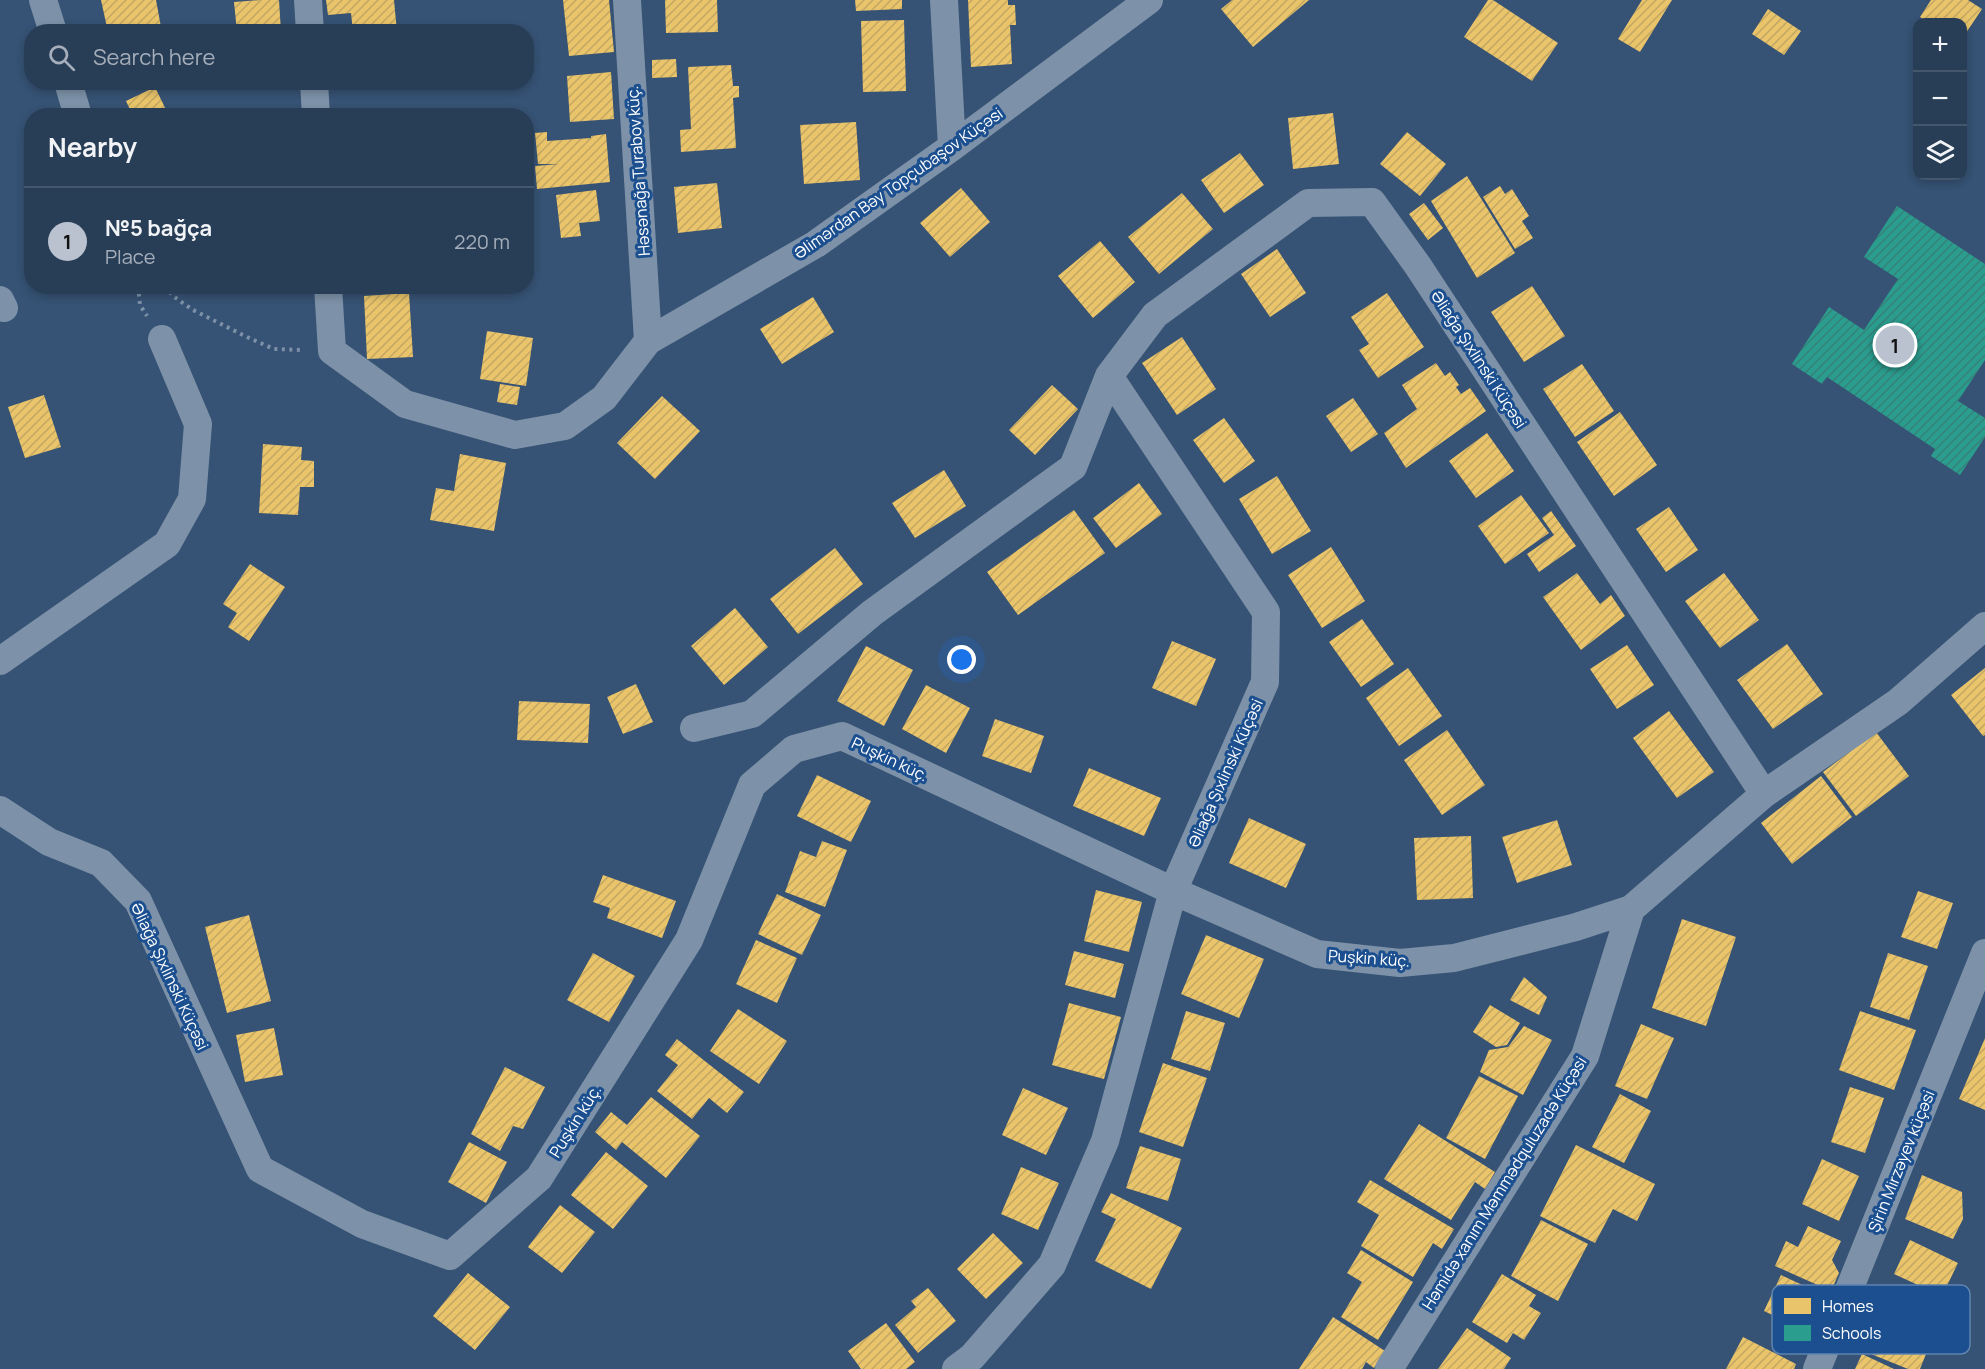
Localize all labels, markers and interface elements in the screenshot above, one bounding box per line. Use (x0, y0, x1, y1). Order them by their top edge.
map controls (1913, 18, 1967, 180)
button: + (1913, 18, 1967, 72)
search box (24, 24, 534, 90)
icon: search (45, 41, 78, 74)
text: Search here (93, 42, 215, 72)
button: − (1913, 72, 1967, 126)
street label: Həsənağa Turabov küç. (621, 85, 655, 257)
street label: Əlimərdan Bəy Topçubaşov Küçəsi (789, 102, 1007, 264)
button: layers (1913, 126, 1967, 180)
text: Nearby (48, 129, 137, 165)
text: №5 bağça (105, 213, 212, 243)
text: 1 (63, 228, 72, 255)
text: 220 m (454, 228, 510, 255)
text: Place (105, 243, 155, 270)
street label: Əliağa Şıxlinski Küçəsi (1426, 286, 1532, 432)
pin: 1 (1876, 322, 1914, 368)
your location (947, 645, 976, 674)
street label: Əliağa Şıxlinski Küçəsi (1182, 695, 1268, 851)
street label: Puşkin küç. (848, 732, 932, 786)
street label: Əliağa Şıxlinski Küçəsi (126, 899, 214, 1053)
street label: Puşkin küç. (1327, 944, 1411, 972)
street label: Həmidə xanım Məmmədquluzadə Küçəsi (1417, 1052, 1591, 1314)
street label: Puşkin küç. (544, 1080, 606, 1162)
street label: Şirin Mirzəyev küçəsi (1862, 1087, 1940, 1235)
legend (1772, 1285, 1970, 1354)
text: Homes (1822, 1295, 1874, 1317)
text: Schools (1822, 1322, 1881, 1344)

